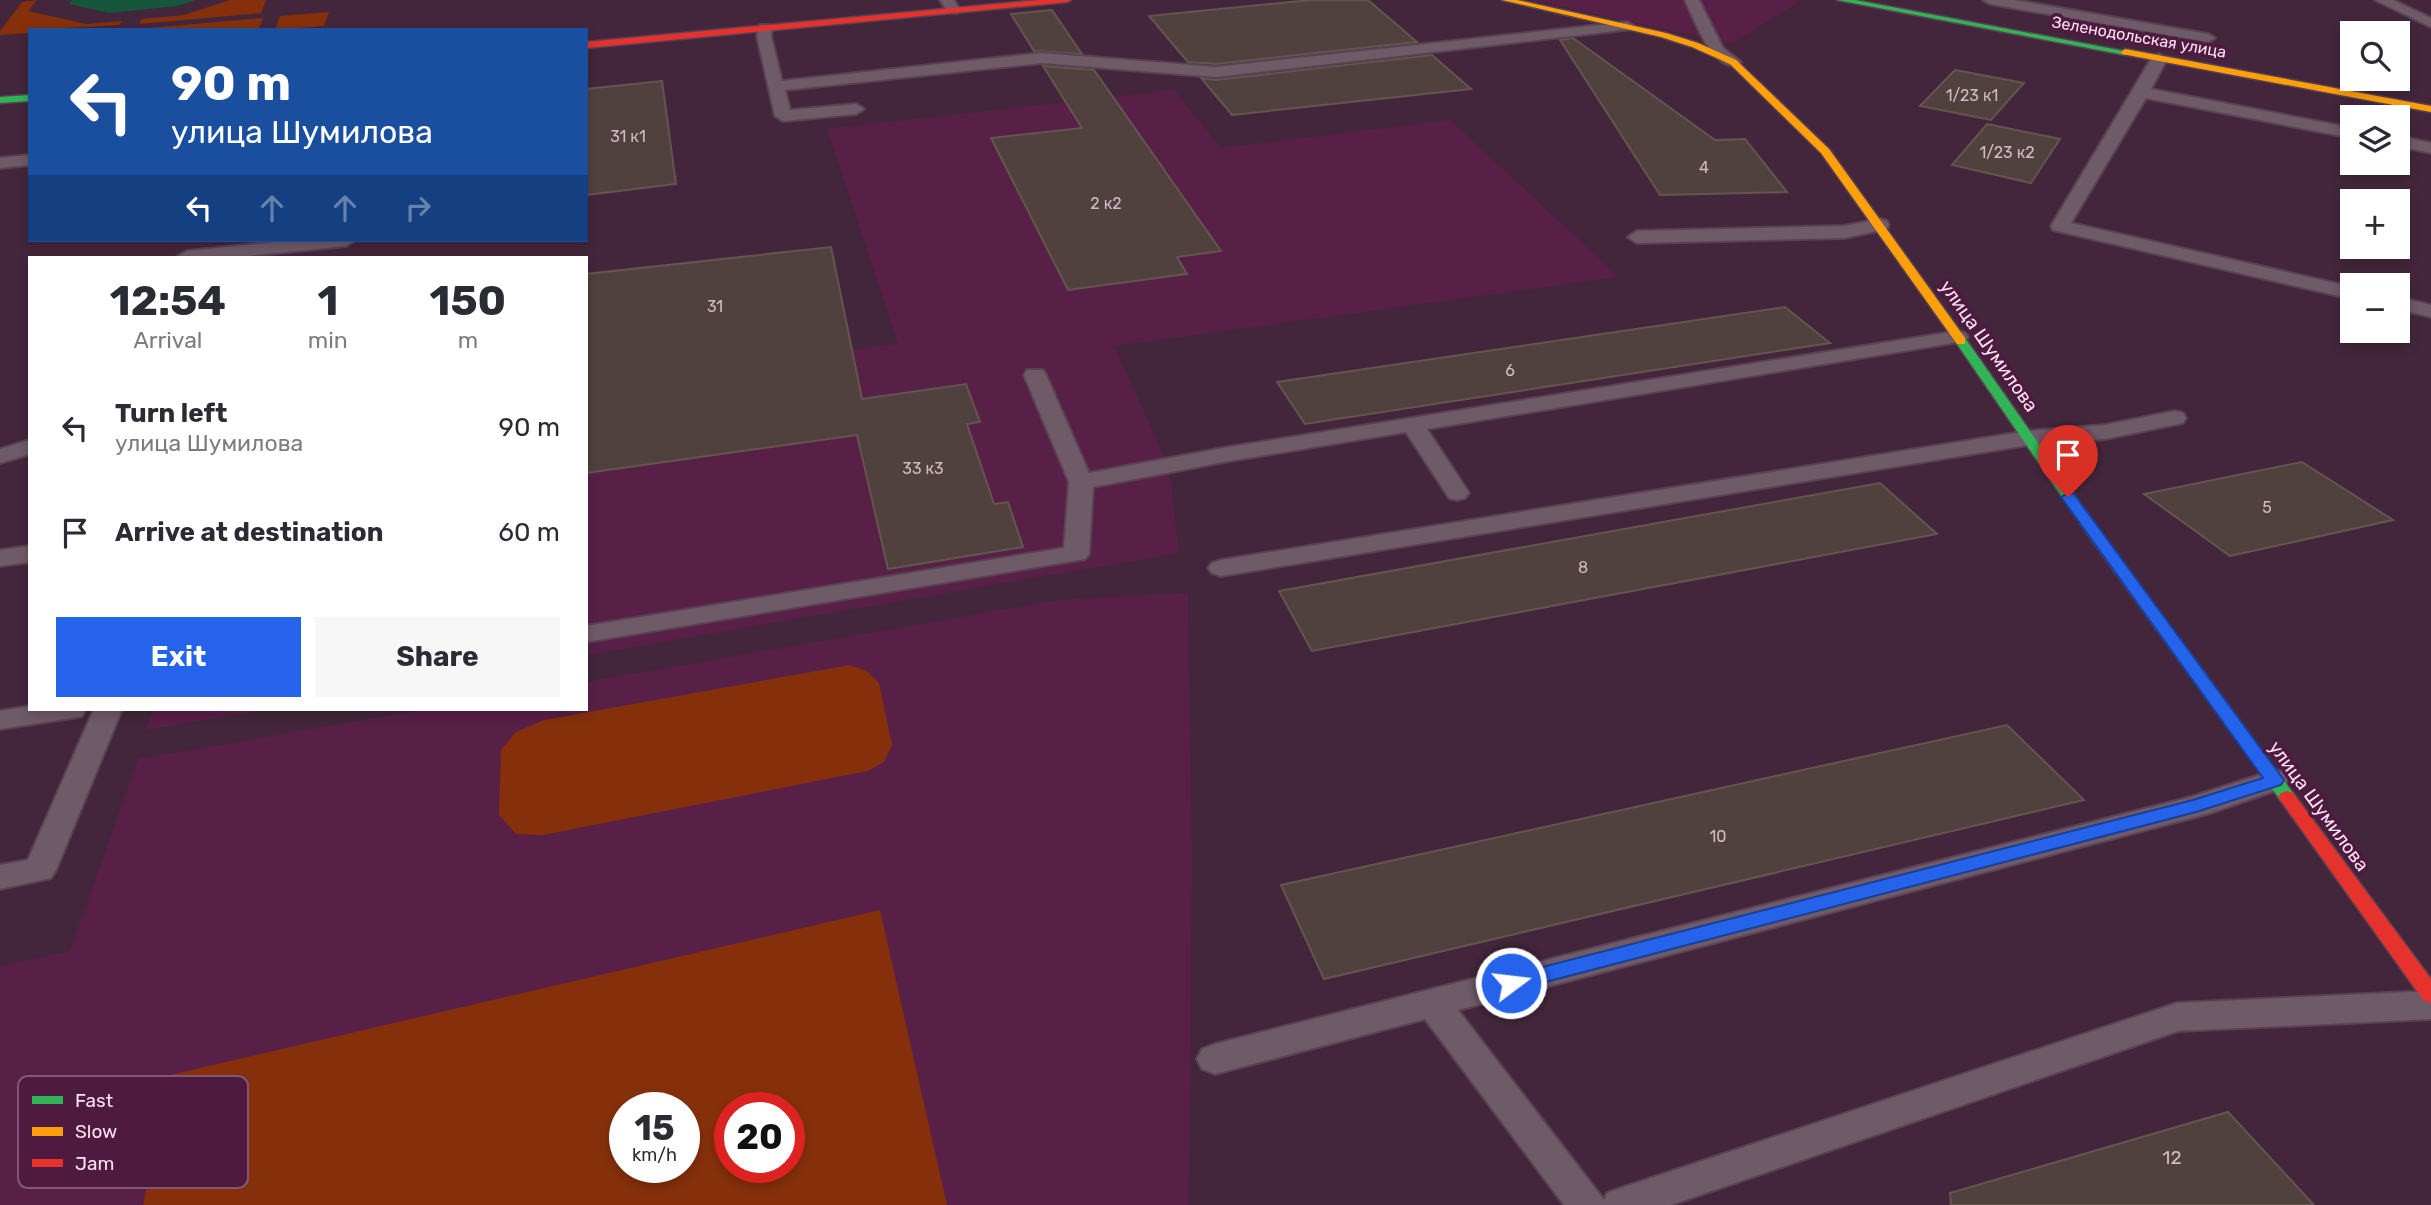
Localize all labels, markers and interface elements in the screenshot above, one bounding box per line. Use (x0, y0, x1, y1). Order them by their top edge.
street label: Зеленодольская улица (2050, 12, 2228, 62)
map controls (2340, 21, 2410, 343)
button: search (2340, 21, 2410, 91)
text: 90 m (171, 54, 291, 112)
icon: left (56, 56, 147, 147)
house number: 1/23 к1 (1946, 86, 1998, 105)
button: layers (2340, 105, 2410, 175)
text: улица Шумилова (171, 113, 433, 151)
house number: 31 к1 (610, 127, 646, 146)
house number: 1/23 к2 (1979, 143, 2035, 162)
house number: 4 (1699, 158, 1709, 177)
icon: left (180, 189, 218, 227)
icon: ahead (253, 189, 291, 227)
icon: ahead (326, 189, 364, 227)
icon: right (399, 189, 437, 227)
button: + (2340, 189, 2410, 259)
house number: 2 к2 (1090, 194, 1122, 213)
button: − (2340, 273, 2410, 343)
text: 12:54 (110, 276, 226, 326)
text: 1 (317, 276, 338, 326)
text: 150 (430, 276, 506, 326)
street label: улица Шумилова (1935, 276, 2043, 416)
house number: 31 (707, 297, 723, 316)
text: Arrival (133, 326, 202, 354)
text: min (308, 326, 348, 354)
text: m (458, 326, 478, 354)
house number: 6 (1505, 361, 1515, 380)
text: Turn left (115, 398, 227, 429)
icon: left (56, 409, 94, 447)
text: 90 m (499, 412, 560, 443)
pin (2038, 425, 2098, 497)
text: улица Шумилова (115, 429, 303, 457)
icon: arrive (2049, 436, 2087, 474)
house number: 33 к3 (902, 459, 944, 478)
house number: 5 (2262, 498, 2272, 517)
icon: arrive (56, 514, 94, 552)
text: Arrive at destination (115, 517, 383, 548)
text: 60 m (498, 517, 560, 548)
house number: 8 (1578, 558, 1588, 577)
button: Exit (56, 617, 301, 697)
button: Share (315, 617, 560, 697)
street label: улица Шумилова (2264, 736, 2374, 876)
house number: 10 (1709, 827, 1727, 846)
position arrow (1474, 946, 1548, 1020)
legend (18, 1076, 248, 1188)
text: Fast (75, 1089, 114, 1112)
speed limit sign: 20 (714, 1092, 805, 1183)
text: 15 (634, 1107, 675, 1149)
text: Slow (75, 1120, 117, 1143)
text: km/h (632, 1144, 677, 1166)
house number: 12 (2162, 1146, 2182, 1169)
text: Jam (75, 1152, 114, 1175)

